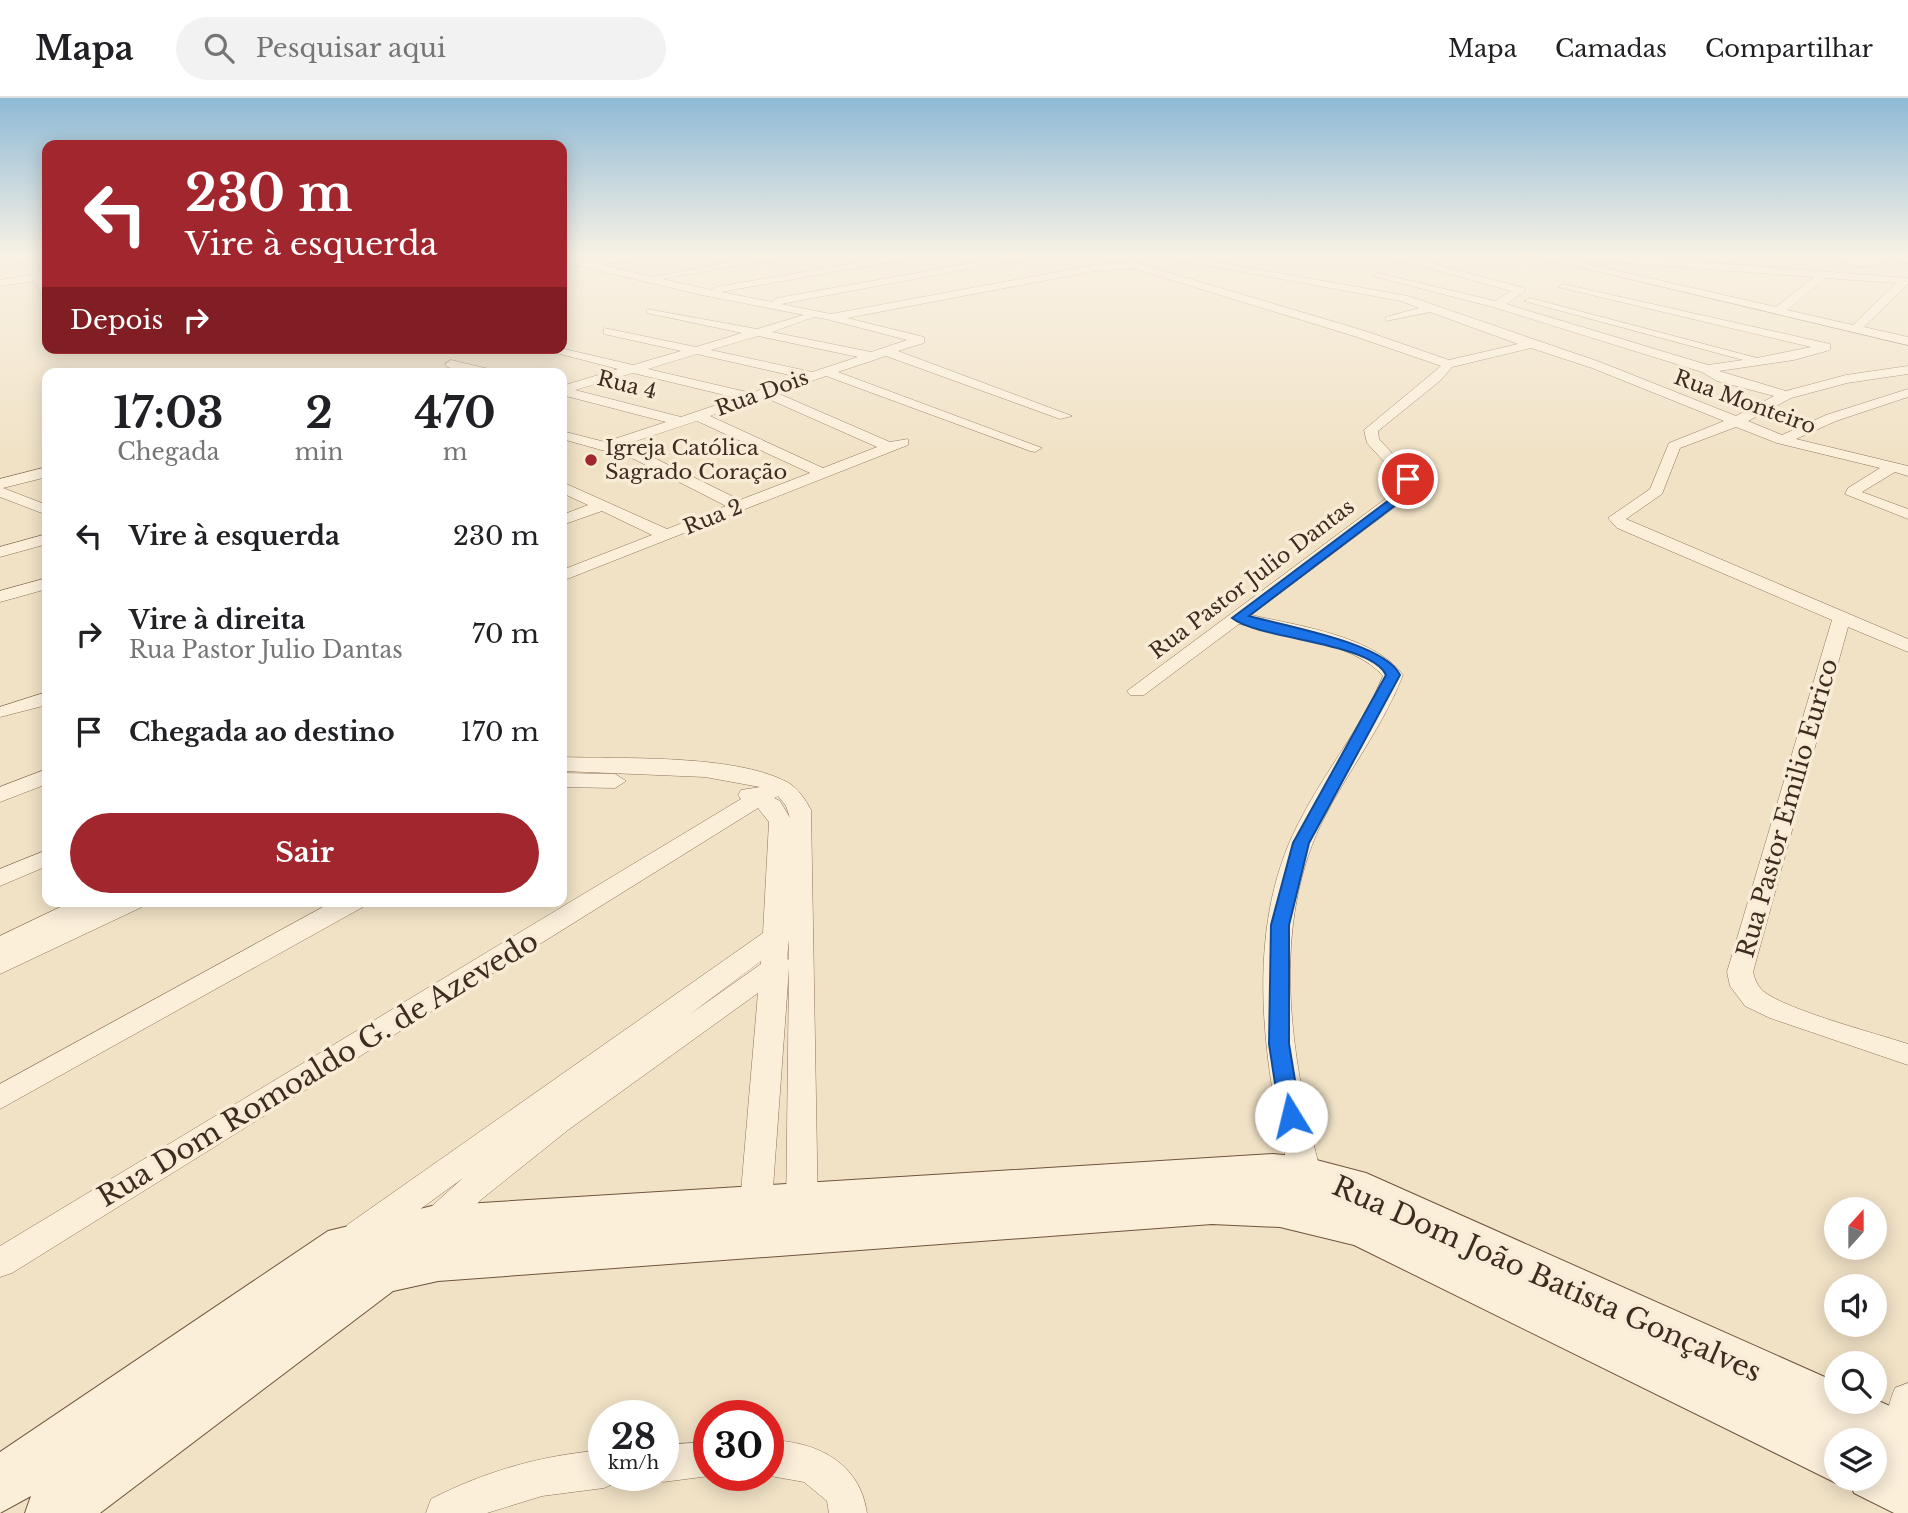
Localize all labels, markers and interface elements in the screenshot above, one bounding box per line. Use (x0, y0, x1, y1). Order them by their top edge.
search box (176, 17, 666, 80)
text: Mapa (35, 28, 134, 69)
icon: search (200, 29, 238, 67)
text: Pesquisar aqui (256, 32, 446, 64)
text: Mapa (1448, 34, 1517, 63)
text: Camadas (1555, 34, 1667, 63)
text: Compartilhar (1705, 34, 1873, 63)
text: 230 m (185, 163, 352, 224)
icon: left (70, 168, 161, 259)
text: Vire à esquerda (185, 224, 438, 264)
icon: right (177, 301, 215, 339)
text: Depois (70, 304, 163, 336)
street label: Rua Dois (712, 364, 812, 422)
street label: Rua Monteiro (1670, 364, 1820, 440)
street label: Rua 4 (595, 365, 659, 405)
text: 17:03 (113, 387, 224, 439)
text: 2 (305, 387, 333, 439)
text: 470 (414, 387, 496, 439)
place label: Igreja Católica Sagrado Coração (605, 435, 787, 485)
text: Chegada (117, 438, 220, 466)
text: min (295, 438, 343, 466)
text: m (443, 438, 467, 466)
pin (1378, 449, 1438, 509)
marker: Igreja Católica Sagrado Coração (583, 452, 599, 468)
icon: arrive (1389, 460, 1427, 498)
street label: Rua Pastor Julio Dantas (1144, 493, 1360, 665)
street label: Rua 2 (680, 494, 746, 540)
icon: left (70, 517, 108, 555)
text: Vire à esquerda (129, 520, 340, 552)
text: 230 m (453, 520, 539, 552)
text: Vire à direita (129, 604, 305, 636)
icon: right (70, 615, 108, 653)
text: 70 m (472, 618, 539, 650)
text: Rua Pastor Julio Dantas (129, 636, 403, 664)
street label: Rua Pastor Emilio Eurico (1730, 655, 1844, 961)
icon: arrive (70, 713, 108, 751)
text: Chegada ao destino (129, 716, 395, 748)
text: 170 m (460, 716, 539, 748)
button: Sair (70, 813, 539, 893)
street label: Rua Dom Romoaldo G. de Azevedo (91, 923, 545, 1215)
position arrow (1254, 1079, 1328, 1153)
street label: Rua Dom João Batista Gonçalves (1327, 1168, 1767, 1390)
north arrow (1824, 1197, 1886, 1260)
map controls (1824, 1197, 1887, 1491)
button: sound (1824, 1274, 1887, 1337)
button: search (1824, 1351, 1887, 1414)
speed limit sign: 30 (693, 1400, 784, 1491)
text: 28 (611, 1415, 656, 1458)
button: layers (1824, 1428, 1887, 1491)
text: km/h (608, 1452, 659, 1474)

